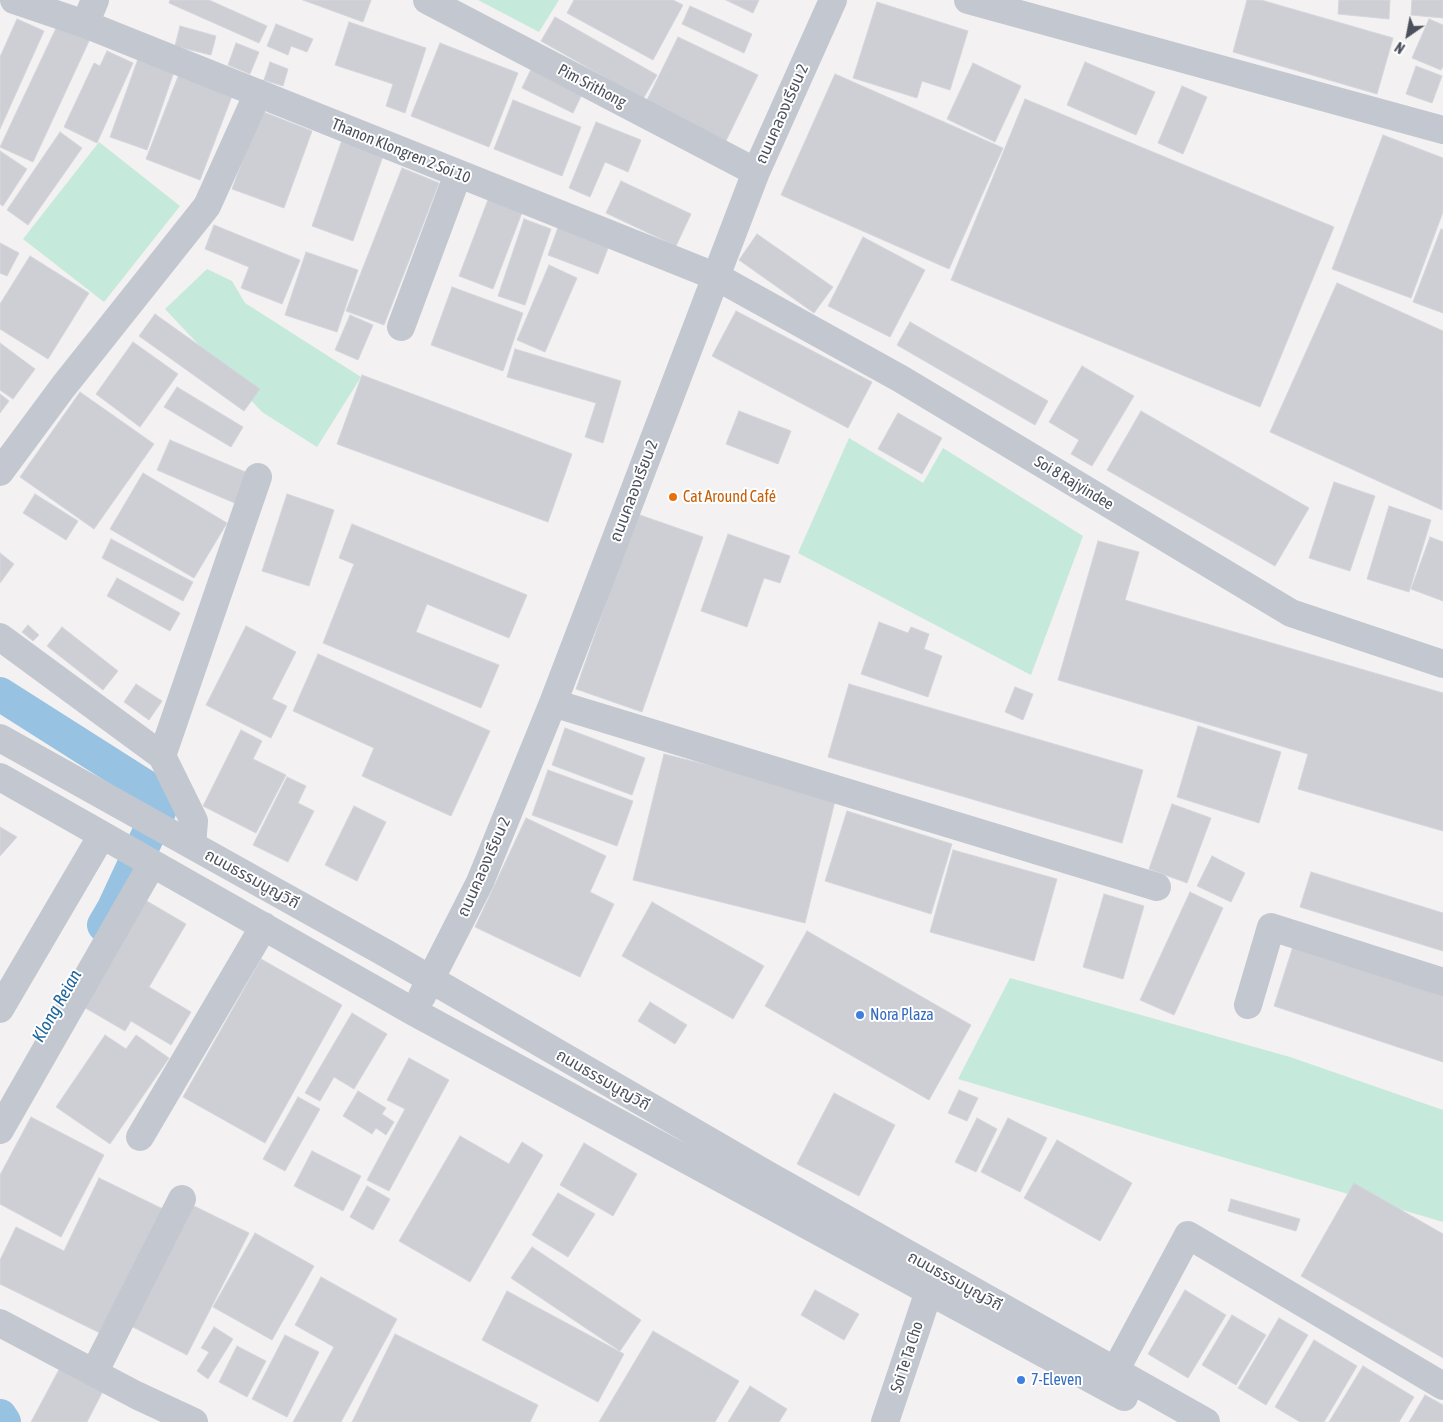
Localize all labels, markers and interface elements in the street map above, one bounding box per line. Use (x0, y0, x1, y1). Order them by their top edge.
north arrow (1383, 10, 1433, 60)
text: N (1392, 39, 1408, 57)
street label: Pim Srithong (555, 60, 629, 112)
street label: ถนนคลองเรียน 2 (751, 61, 813, 167)
street label: Thanon Klongren 2 Soi 10 (329, 114, 473, 188)
street label: ถนนคลองเรียน 2 (606, 437, 662, 545)
street label: Soi 8 Rajyindee (1031, 452, 1117, 514)
place label: Cat Around Café (683, 487, 776, 507)
marker: Cat Around Café (667, 491, 679, 503)
street label: ถนนคลองเรียน 2 (453, 814, 515, 920)
street label: ถนนธรรมนูญวิถี (201, 845, 303, 913)
water label: Klong Reian (28, 966, 86, 1046)
place label: Nora Plaza (870, 1005, 934, 1025)
marker: Nora Plaza (854, 1009, 866, 1021)
street label: ถนนธรรมนูญวิถี (553, 1045, 653, 1115)
street label: ถนนธรรมนูญวิถี (904, 1247, 1006, 1315)
street label: Soi Te Ta Cho (886, 1319, 928, 1395)
place label: 7-Eleven (1031, 1370, 1082, 1390)
marker: 7-Eleven (1015, 1374, 1027, 1386)

